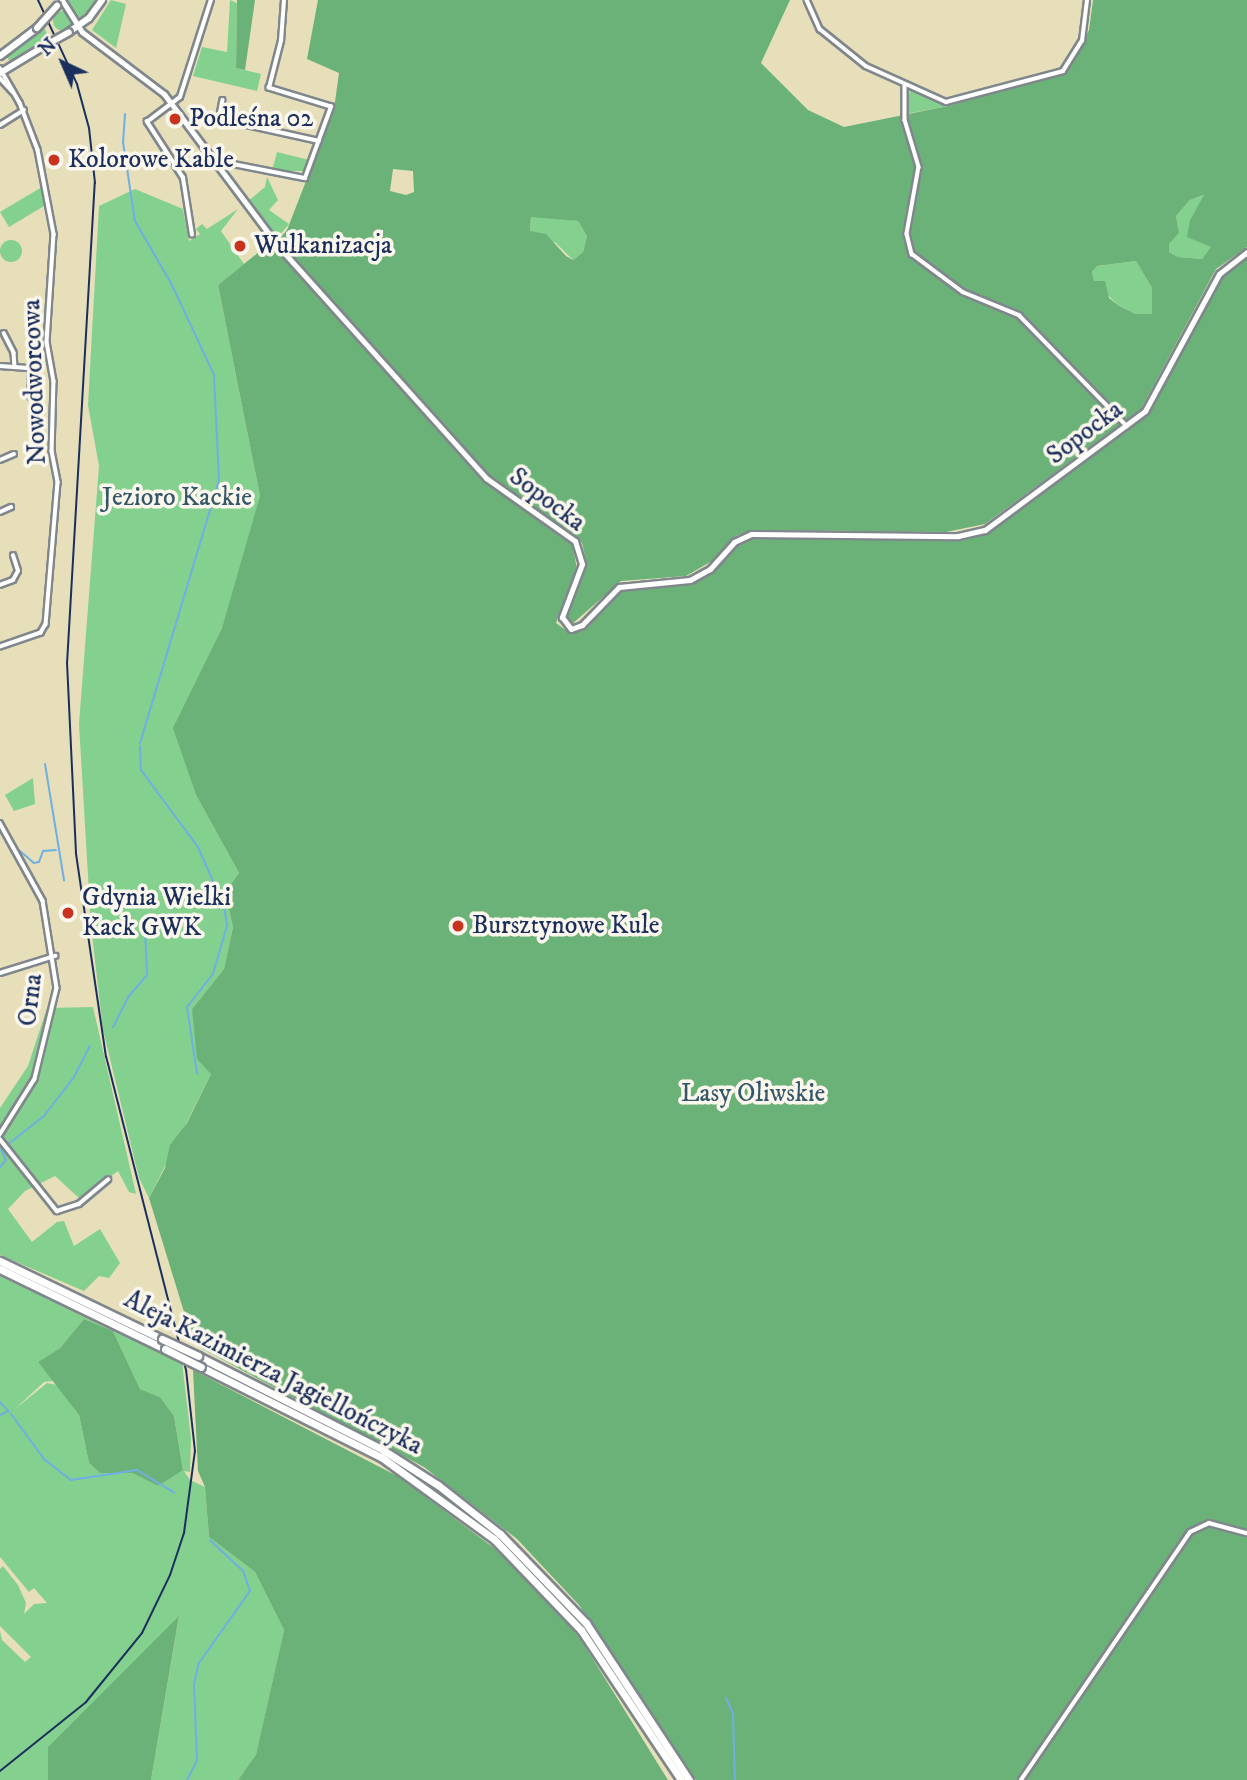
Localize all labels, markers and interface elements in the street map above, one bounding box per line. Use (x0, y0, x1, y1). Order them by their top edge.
north arrow (28, 28, 98, 98)
text: N (34, 34, 62, 61)
place label: Podleśna 02 (189, 103, 313, 135)
marker: Podleśna 02 (167, 111, 183, 127)
place label: Kolorowe Kable (68, 144, 234, 176)
marker: Kolorowe Kable (46, 152, 62, 168)
place label: Wulkanizacja (254, 230, 392, 262)
marker: Wulkanizacja (232, 238, 248, 254)
street label: Nowodworcowa (17, 299, 53, 465)
street label: Sopocka (1041, 394, 1129, 472)
street label: Sopocka (503, 461, 591, 539)
park label: Jezioro Kackie (102, 482, 252, 514)
place label: Gdynia Wielki Kack GWK (82, 882, 231, 944)
marker: Gdynia Wielki Kack GWK (60, 905, 76, 921)
place label: Bursztynowe Kule (472, 910, 659, 942)
marker: Bursztynowe Kule (450, 918, 466, 934)
street label: Orna (12, 972, 50, 1028)
park label: Lasy Oliwskie (681, 1078, 825, 1110)
street label: Aleja Kazimierza Jagiellończyka (119, 1284, 427, 1462)

